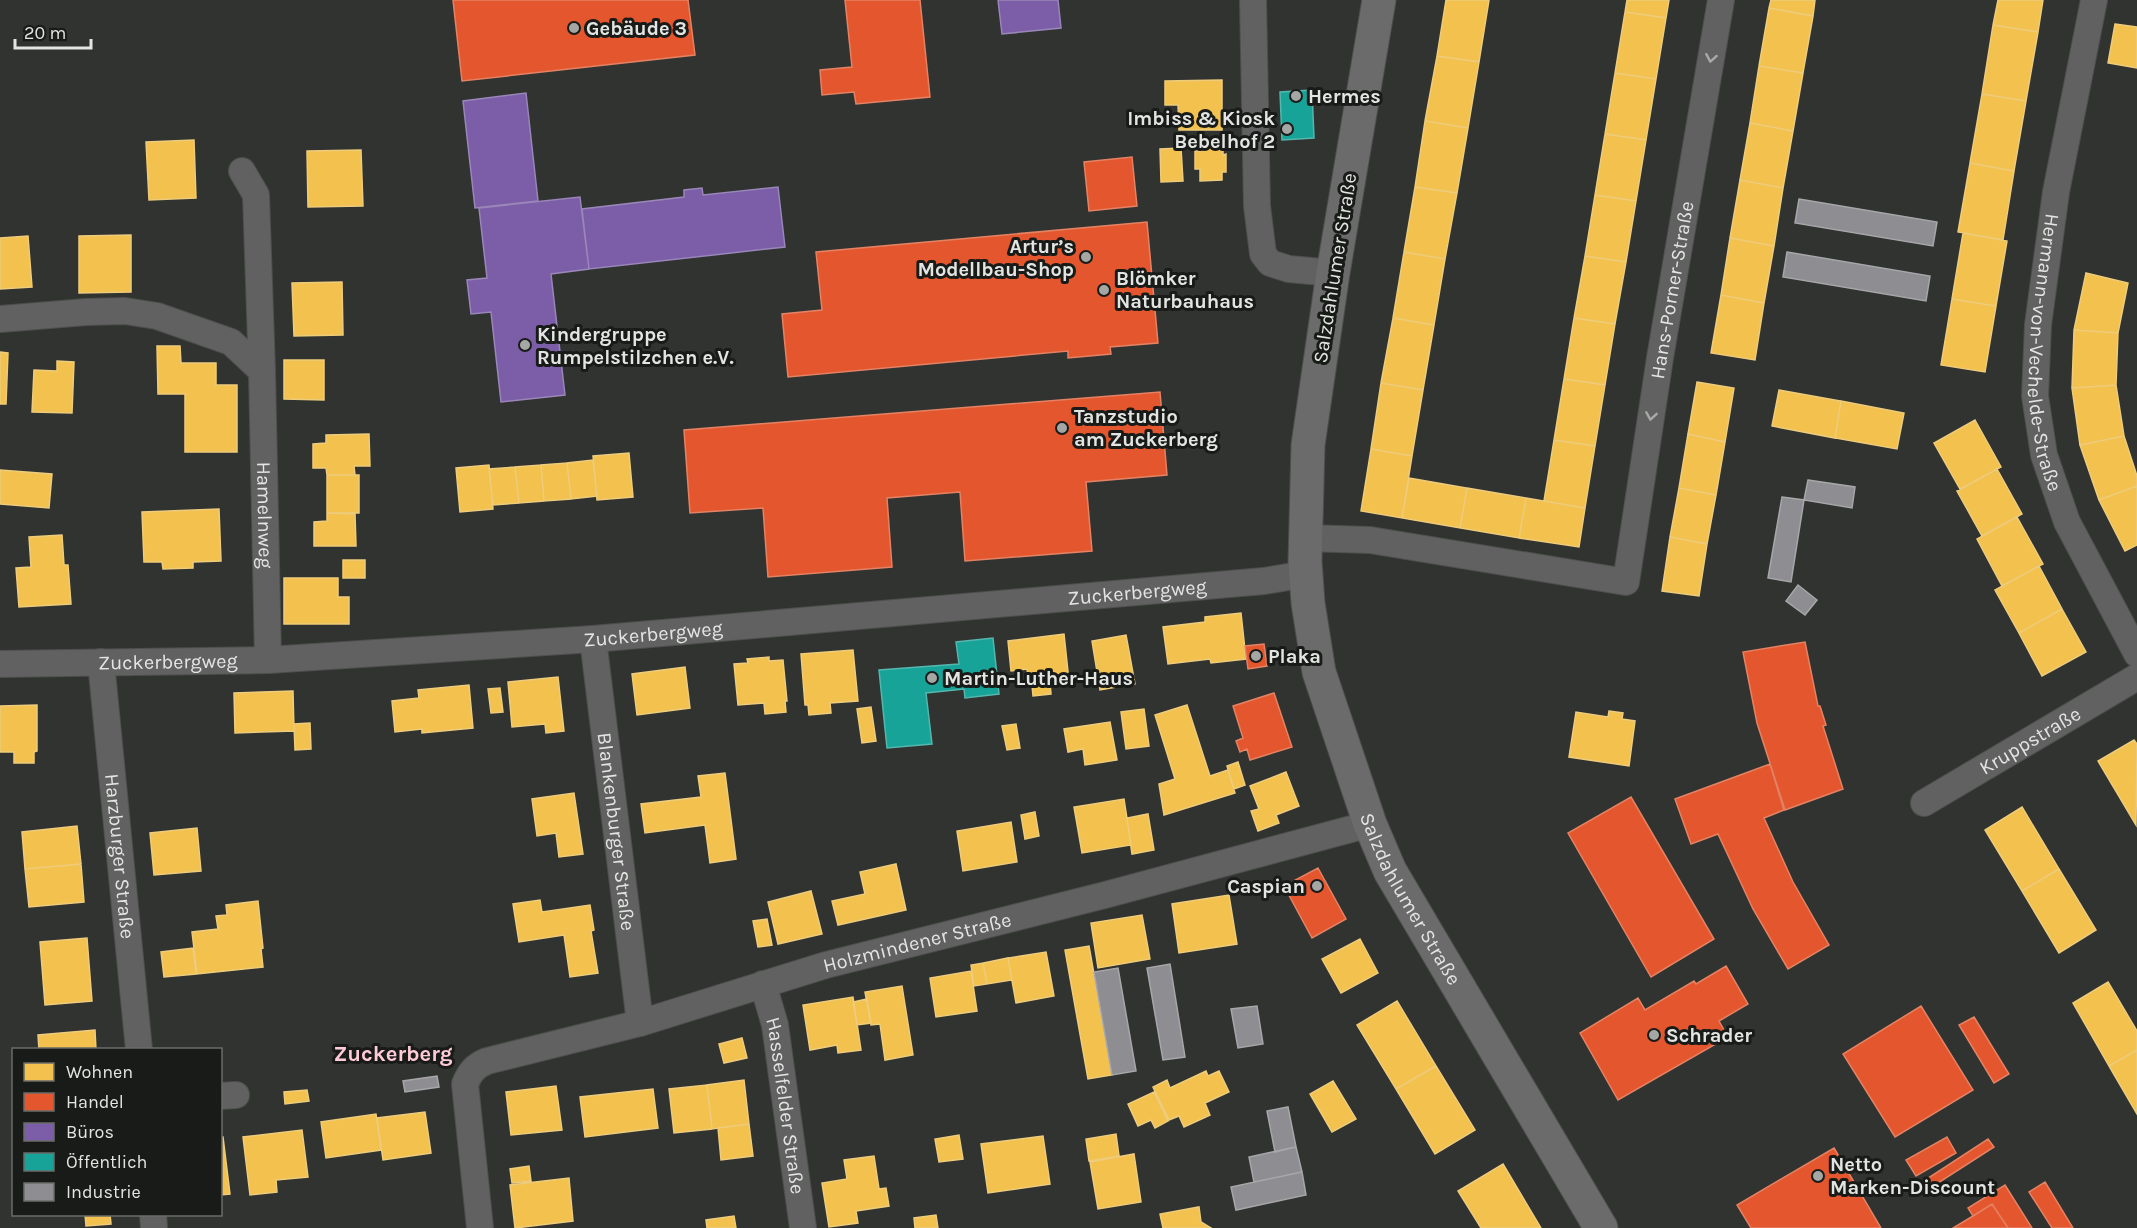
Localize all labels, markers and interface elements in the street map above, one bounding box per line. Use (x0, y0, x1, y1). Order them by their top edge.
scale bar (15, 12, 92, 50)
place label: Gebäude 3 (586, 17, 687, 40)
marker: Gebäude 3 (567, 21, 581, 35)
text: 20 m (24, 22, 66, 44)
one-way arrow (1706, 53, 1718, 62)
place label: Hermes (1308, 85, 1381, 108)
marker: Hermes (1289, 89, 1303, 103)
place label: Imbiss & Kiosk Bebelhof 2 (1127, 107, 1275, 153)
marker: Imbiss & Kiosk Bebelhof 2 (1280, 122, 1294, 136)
street label: Salzdahlumer Straße (1309, 171, 1361, 365)
street label: Hans-Porner-Straße (1645, 199, 1698, 381)
street label: Hermann-von-Vechelde-Straße (2023, 212, 2067, 494)
place label: Artur’s Modellbau-Shop (917, 235, 1074, 281)
marker: Artur’s Modellbau-Shop (1079, 250, 1093, 264)
place label: Blömker Naturbauhaus (1116, 267, 1254, 313)
marker: Blömker Naturbauhaus (1097, 283, 1111, 297)
place label: Kindergruppe Rumpelstilzchen e.V. (537, 323, 734, 369)
marker: Kindergruppe Rumpelstilzchen e.V. (518, 338, 532, 352)
place label: Tanzstudio am Zuckerberg (1074, 405, 1218, 451)
one-way arrow (1645, 411, 1657, 420)
marker: Tanzstudio am Zuckerberg (1055, 421, 1069, 435)
street label: Hamelnweg (252, 461, 278, 569)
street label: Zuckerbergweg (1067, 574, 1208, 609)
street label: Zuckerbergweg (583, 616, 724, 651)
place label: Plaka (1268, 645, 1321, 668)
street label: Zuckerbergweg (98, 649, 238, 674)
marker: Plaka (1249, 649, 1263, 663)
place label: Martin-Luther-Haus (944, 667, 1133, 690)
marker: Martin-Luther-Haus (925, 671, 939, 685)
street label: Kruppstraße (1975, 702, 2085, 779)
street label: Blankenburger Straße (593, 731, 640, 932)
street label: Harzburger Straße (100, 772, 140, 940)
street label: Salzdahlumer Straße (1356, 810, 1466, 989)
place label: Caspian (1227, 875, 1305, 898)
marker: Caspian (1310, 879, 1324, 893)
street label: Holzmindener Straße (821, 907, 1014, 977)
street label: Hasselfelder Straße (762, 1014, 810, 1196)
place label: Schrader (1666, 1024, 1752, 1047)
marker: Schrader (1647, 1028, 1661, 1042)
district label: Zuckerberg (333, 1041, 453, 1067)
legend (12, 1048, 222, 1216)
text: Wohnen (66, 1061, 133, 1083)
text: Handel (66, 1091, 124, 1113)
text: Büros (66, 1121, 114, 1143)
text: Öffentlich (66, 1151, 147, 1173)
place label: Netto Marken-Discount (1830, 1153, 1995, 1199)
marker: Netto Marken-Discount (1811, 1169, 1825, 1183)
text: Industrie (66, 1181, 141, 1203)

